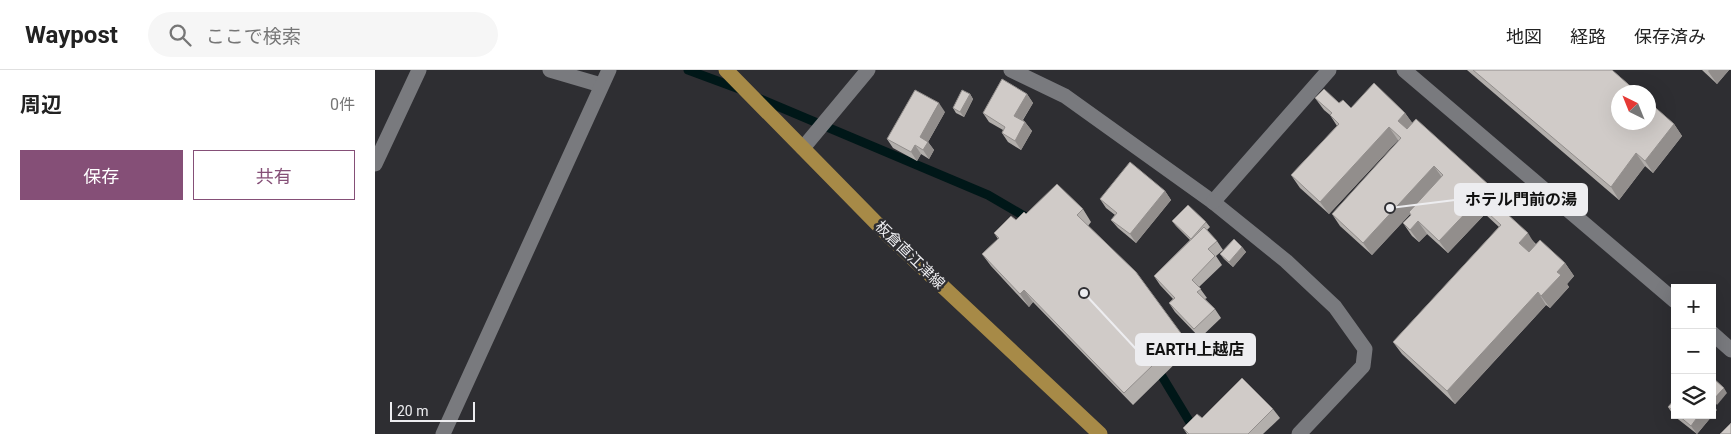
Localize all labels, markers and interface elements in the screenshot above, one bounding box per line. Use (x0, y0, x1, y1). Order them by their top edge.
search box (148, 12, 498, 57)
text: Waypost (25, 21, 118, 49)
icon: search (166, 21, 194, 49)
text: ここで検索 (206, 25, 301, 48)
text: 地図 (1506, 26, 1542, 47)
text: 経路 (1570, 26, 1606, 47)
text: 保存済み (1634, 26, 1706, 47)
north arrow (1611, 85, 1656, 130)
text: 周辺 (20, 93, 62, 117)
text: 0件 (330, 95, 355, 114)
button: 保存 (20, 150, 183, 200)
button: 共有 (193, 150, 355, 200)
callout: ホテル門前の湯 (1455, 184, 1587, 215)
text: ホテル門前の湯 (1465, 190, 1577, 209)
street label: 板倉直江津線 (871, 217, 949, 293)
map controls (1671, 284, 1716, 419)
button: + (1671, 284, 1716, 329)
button: − (1671, 329, 1716, 374)
callout: EARTH上越店 (1136, 334, 1255, 365)
text: EARTH上越店 (1146, 340, 1244, 359)
button: layers (1671, 374, 1716, 419)
scale bar (390, 399, 475, 422)
text: 20 m (397, 403, 429, 419)

